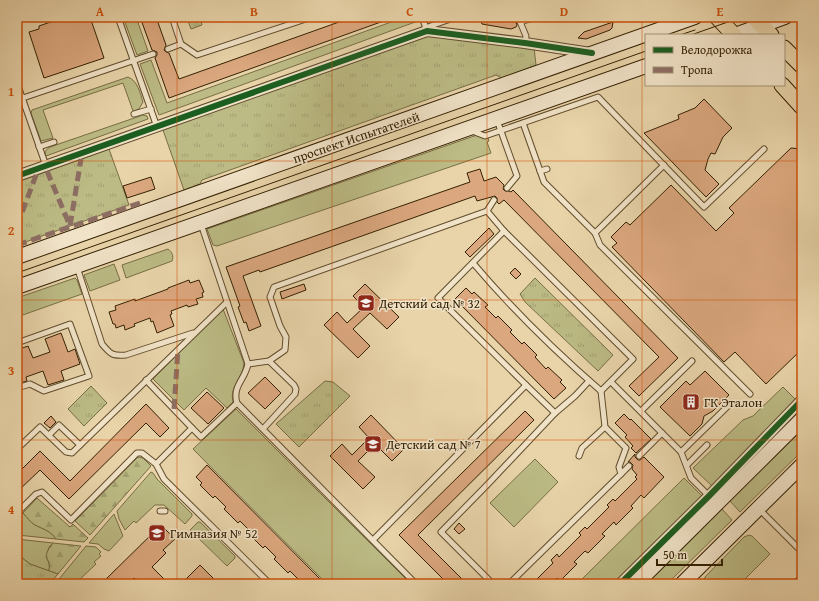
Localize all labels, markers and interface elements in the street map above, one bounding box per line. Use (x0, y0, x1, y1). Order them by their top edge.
text: A (96, 2, 105, 21)
text: B (250, 2, 258, 21)
text: C (406, 2, 414, 21)
text: D (560, 2, 568, 21)
text: E (717, 2, 724, 21)
legend (645, 34, 785, 86)
text: Велодорожка (681, 41, 752, 58)
text: Тропа (681, 61, 713, 78)
text: 1 (8, 82, 14, 101)
street label: проспект Испытателей (290, 107, 422, 168)
text: 2 (8, 221, 15, 240)
school or university icon: Детский сад № 32 (356, 293, 376, 313)
place label: Детский сад № 32 (378, 294, 480, 313)
text: 3 (8, 361, 14, 380)
building icon: ГК Эталон (681, 392, 701, 412)
place label: ГК Эталон (704, 393, 763, 412)
school or university icon: Детский сад № 7 (363, 434, 383, 454)
place label: Детский сад № 7 (385, 435, 481, 454)
text: 4 (8, 500, 15, 519)
school or university icon: Гимназия № 52 (147, 523, 167, 543)
place label: Гимназия № 52 (170, 524, 258, 543)
scale bar (657, 541, 722, 567)
text: 50 m (663, 546, 687, 563)

